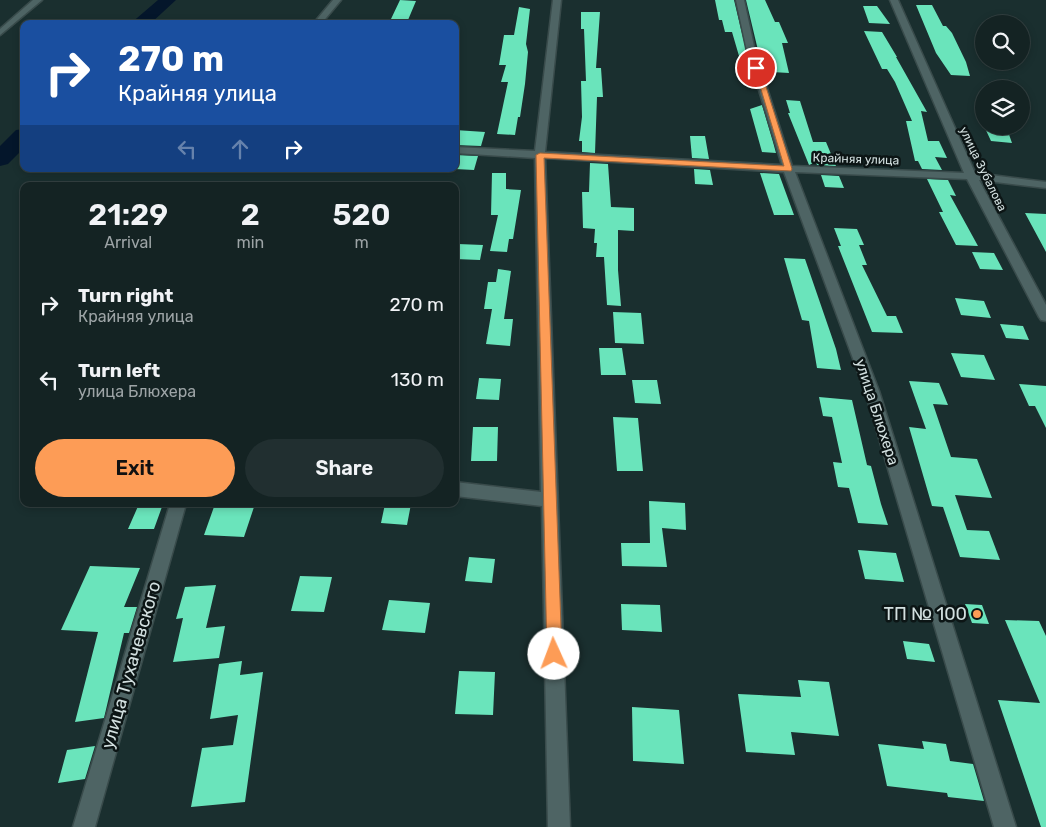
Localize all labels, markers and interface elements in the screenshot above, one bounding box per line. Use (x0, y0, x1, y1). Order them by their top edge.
map controls (975, 15, 1030, 135)
button: search (975, 15, 1030, 70)
text: 270 m (118, 38, 224, 80)
icon: right (35, 40, 100, 105)
pin (735, 47, 777, 89)
icon: arrive (742, 54, 770, 82)
text: Крайняя улица (118, 80, 277, 107)
button: layers (975, 80, 1030, 135)
street label: улица Зубалова (956, 124, 1010, 214)
icon: left (173, 135, 201, 163)
icon: ahead (226, 135, 254, 163)
icon: right (279, 135, 307, 163)
street label: Крайняя улица (812, 150, 900, 168)
text: 21:29 (88, 197, 168, 233)
text: 2 (241, 197, 260, 233)
text: 520 (333, 197, 391, 233)
text: Arrival (104, 233, 152, 252)
text: min (236, 233, 264, 252)
text: m (355, 233, 369, 252)
text: Turn right (78, 284, 173, 307)
icon: right (35, 291, 63, 319)
text: 270 m (389, 293, 444, 316)
text: Крайняя улица (78, 307, 193, 326)
street label: улица Блюхера (851, 357, 903, 467)
text: Turn left (78, 359, 160, 382)
icon: left (35, 366, 63, 394)
text: 130 m (391, 368, 444, 391)
text: улица Блюхера (78, 382, 196, 401)
button: Exit (35, 439, 235, 497)
button: Share (245, 439, 444, 497)
street label: улица Тухачевского (97, 579, 165, 751)
place label: ТП № 100 (884, 603, 967, 625)
marker: ТП № 100 (971, 608, 983, 620)
position arrow (527, 627, 579, 679)

